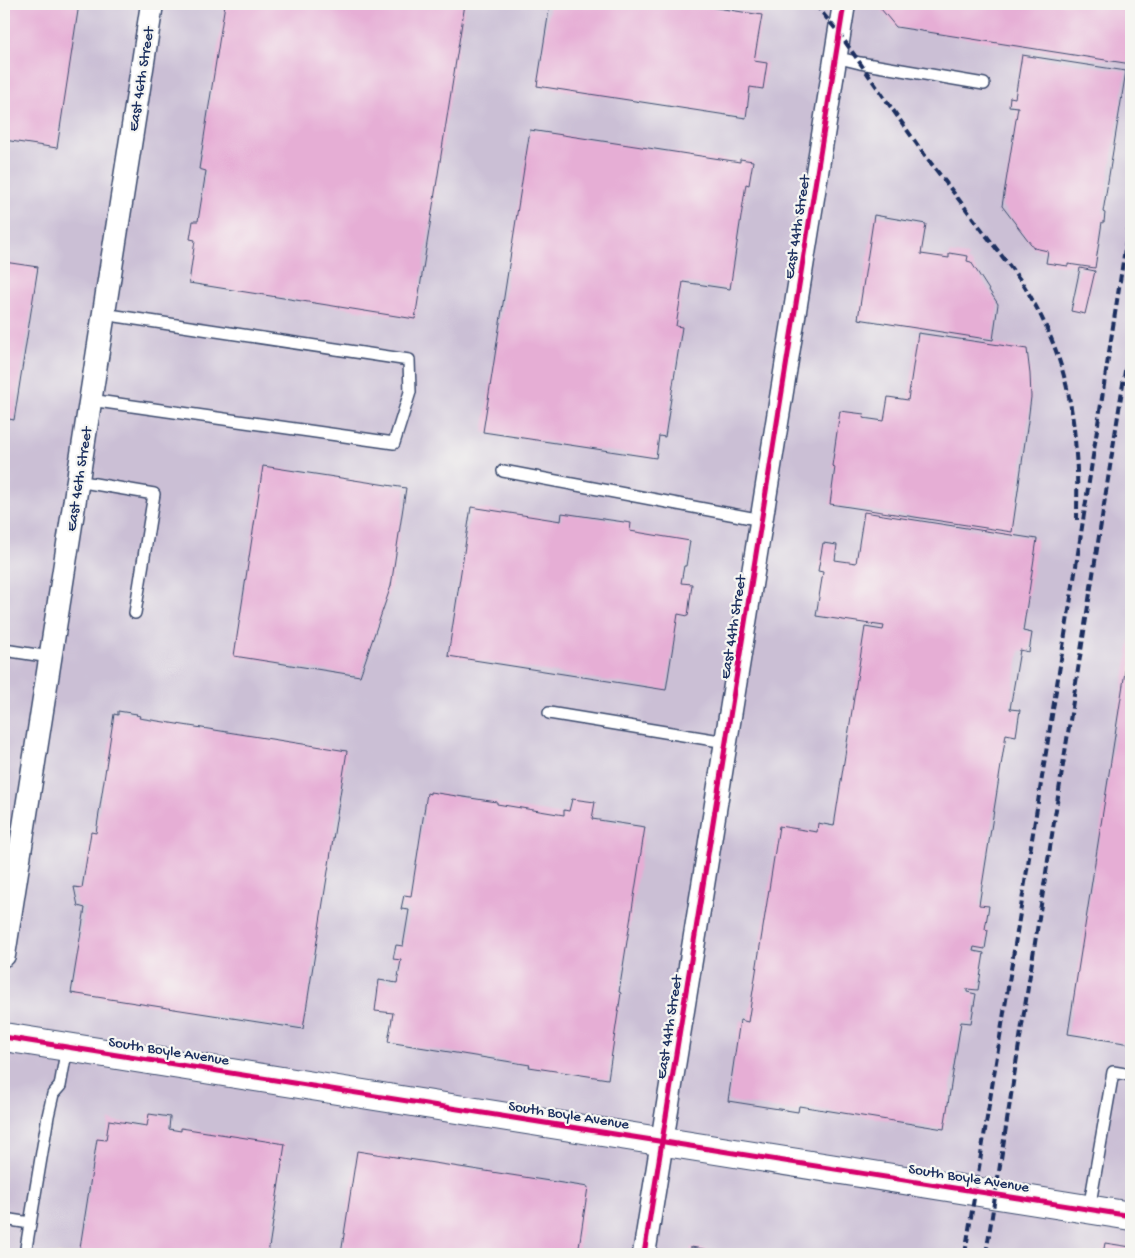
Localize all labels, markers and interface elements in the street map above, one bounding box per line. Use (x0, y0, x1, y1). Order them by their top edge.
street label: East 46th Street (125, 24, 159, 133)
street label: East 44th Street (781, 172, 815, 280)
street label: East 46th Street (63, 424, 97, 533)
street label: East 44th Street (717, 572, 751, 680)
street label: East 44th Street (653, 972, 687, 1080)
street label: South Boyle Avenue (107, 1034, 231, 1070)
street label: South Boyle Avenue (507, 1098, 631, 1134)
street label: South Boyle Avenue (907, 1161, 1031, 1197)

